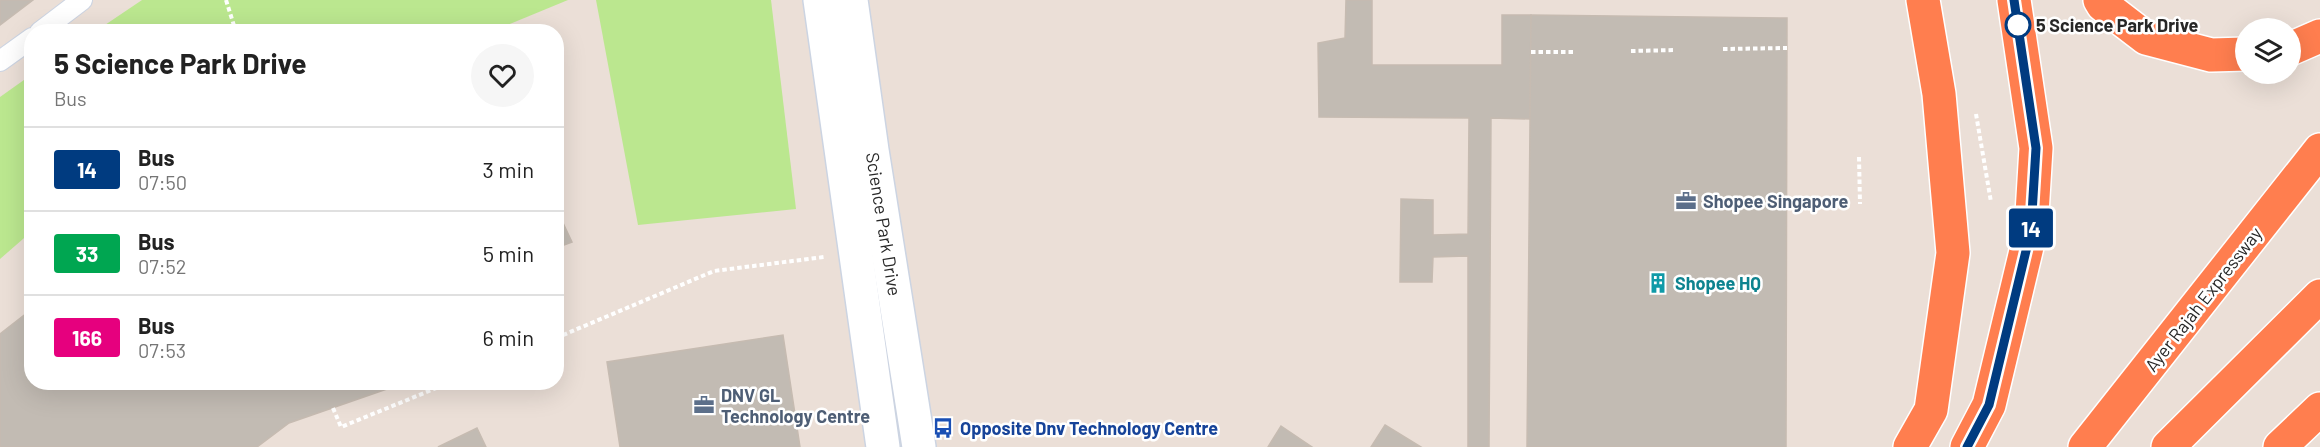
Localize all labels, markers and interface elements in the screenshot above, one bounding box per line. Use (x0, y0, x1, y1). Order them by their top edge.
marker: 5 Science Park Drive (2005, 12, 2031, 38)
place label: 5 Science Park Drive (2036, 14, 2198, 36)
map controls (2235, 18, 2301, 84)
button: layers (2235, 18, 2301, 84)
button: heart (471, 44, 534, 107)
text: 5 Science Park Drive (54, 46, 306, 80)
text: Bus (54, 86, 87, 110)
text: Bus (138, 144, 175, 170)
street label: Science Park Drive (862, 151, 906, 297)
text: 3 min (483, 156, 534, 182)
text: 14 (77, 157, 97, 182)
text: 07:50 (138, 170, 187, 194)
office icon: Shopee Singapore (1674, 189, 1698, 213)
place label: Shopee Singapore (1703, 190, 1848, 212)
line badge: 14 (2004, 208, 2058, 248)
text: 14 (2021, 216, 2041, 241)
street label: Ayer Rajah Expressway (2140, 222, 2266, 376)
text: Bus (138, 228, 175, 254)
text: 5 min (483, 240, 534, 266)
text: 33 (76, 241, 98, 266)
text: 07:52 (138, 254, 187, 278)
building icon: Shopee HQ (1646, 271, 1670, 295)
place label: Shopee HQ (1675, 272, 1761, 294)
text: Bus (138, 312, 175, 338)
text: 6 min (483, 324, 534, 350)
text: 166 (72, 325, 102, 350)
text: 07:53 (138, 338, 186, 362)
place label: DNV GL Technology Centre (721, 384, 870, 427)
office icon: DNV GL Technology Centre (692, 393, 716, 417)
bus stop icon: Opposite Dnv Technology Centre (931, 416, 955, 440)
place label: Opposite Dnv Technology Centre (960, 417, 1218, 439)

